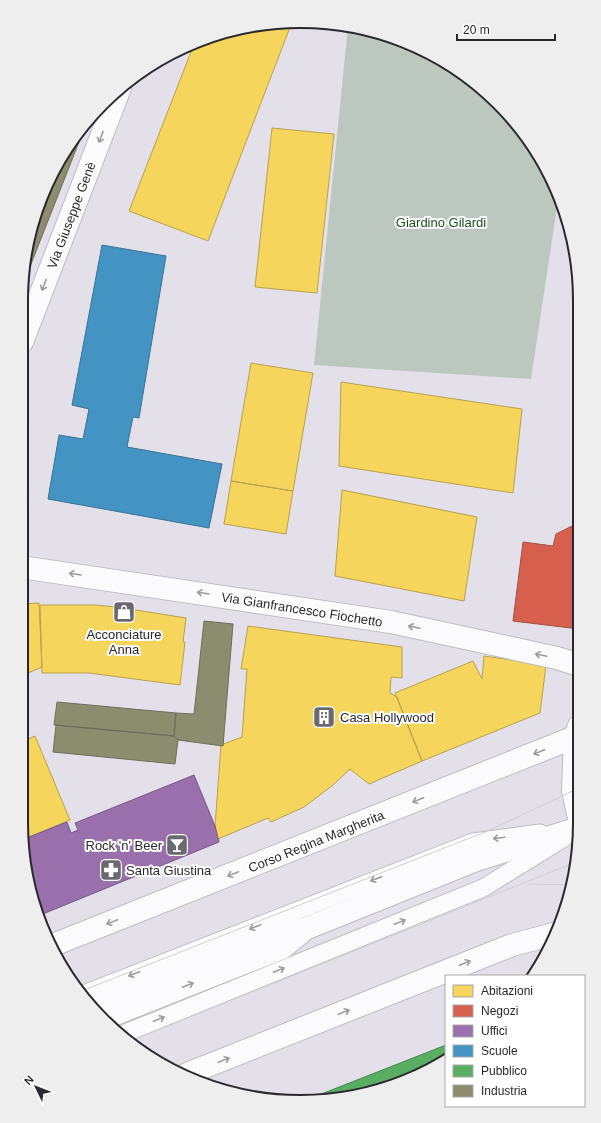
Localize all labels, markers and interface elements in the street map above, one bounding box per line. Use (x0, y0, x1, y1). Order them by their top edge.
scale bar (457, 16, 555, 42)
text: 20 m (463, 23, 490, 37)
one-way arrow (97, 131, 105, 143)
street label: Via Giuseppe Genè (44, 160, 99, 271)
park label: Giardino Gilardi (396, 215, 486, 230)
one-way arrow (39, 278, 47, 290)
one-way arrow (68, 570, 81, 578)
one-way arrow (197, 589, 210, 597)
street label: Via Gianfrancesco Fiochetto (220, 589, 384, 630)
shop icon: Acconciature Anna (111, 599, 137, 625)
one-way arrow (408, 623, 421, 631)
place label: Acconciature Anna (86, 627, 162, 657)
one-way arrow (535, 650, 548, 658)
building icon: Casa Hollywood (311, 704, 337, 730)
place label: Casa Hollywood (340, 710, 434, 725)
one-way arrow (534, 748, 546, 756)
one-way arrow (413, 796, 425, 804)
street label: Corso Regina Margherita (246, 807, 387, 876)
bar icon: Rock 'n' Beer (164, 832, 190, 858)
one-way arrow (493, 834, 506, 842)
place label: Rock 'n' Beer (86, 838, 163, 853)
pharmacy icon: Santa Giustina (98, 857, 124, 883)
place label: Santa Giustina (126, 863, 212, 878)
one-way arrow (227, 870, 239, 878)
one-way arrow (371, 876, 383, 884)
one-way arrow (393, 917, 405, 925)
one-way arrow (106, 919, 118, 926)
one-way arrow (250, 923, 262, 931)
one-way arrow (459, 959, 471, 967)
one-way arrow (273, 966, 285, 974)
one-way arrow (129, 971, 141, 979)
legend (445, 975, 585, 1107)
one-way arrow (182, 980, 194, 988)
text: Abitazioni (481, 984, 533, 998)
text: Negozi (481, 1004, 518, 1018)
one-way arrow (338, 1007, 350, 1015)
one-way arrow (152, 1015, 164, 1022)
text: Uffici (481, 1024, 507, 1038)
text: Scuole (481, 1044, 518, 1058)
one-way arrow (217, 1055, 229, 1063)
text: Pubblico (481, 1064, 527, 1078)
north arrow (16, 1067, 56, 1107)
text: N (22, 1073, 36, 1087)
text: Industria (481, 1084, 527, 1098)

